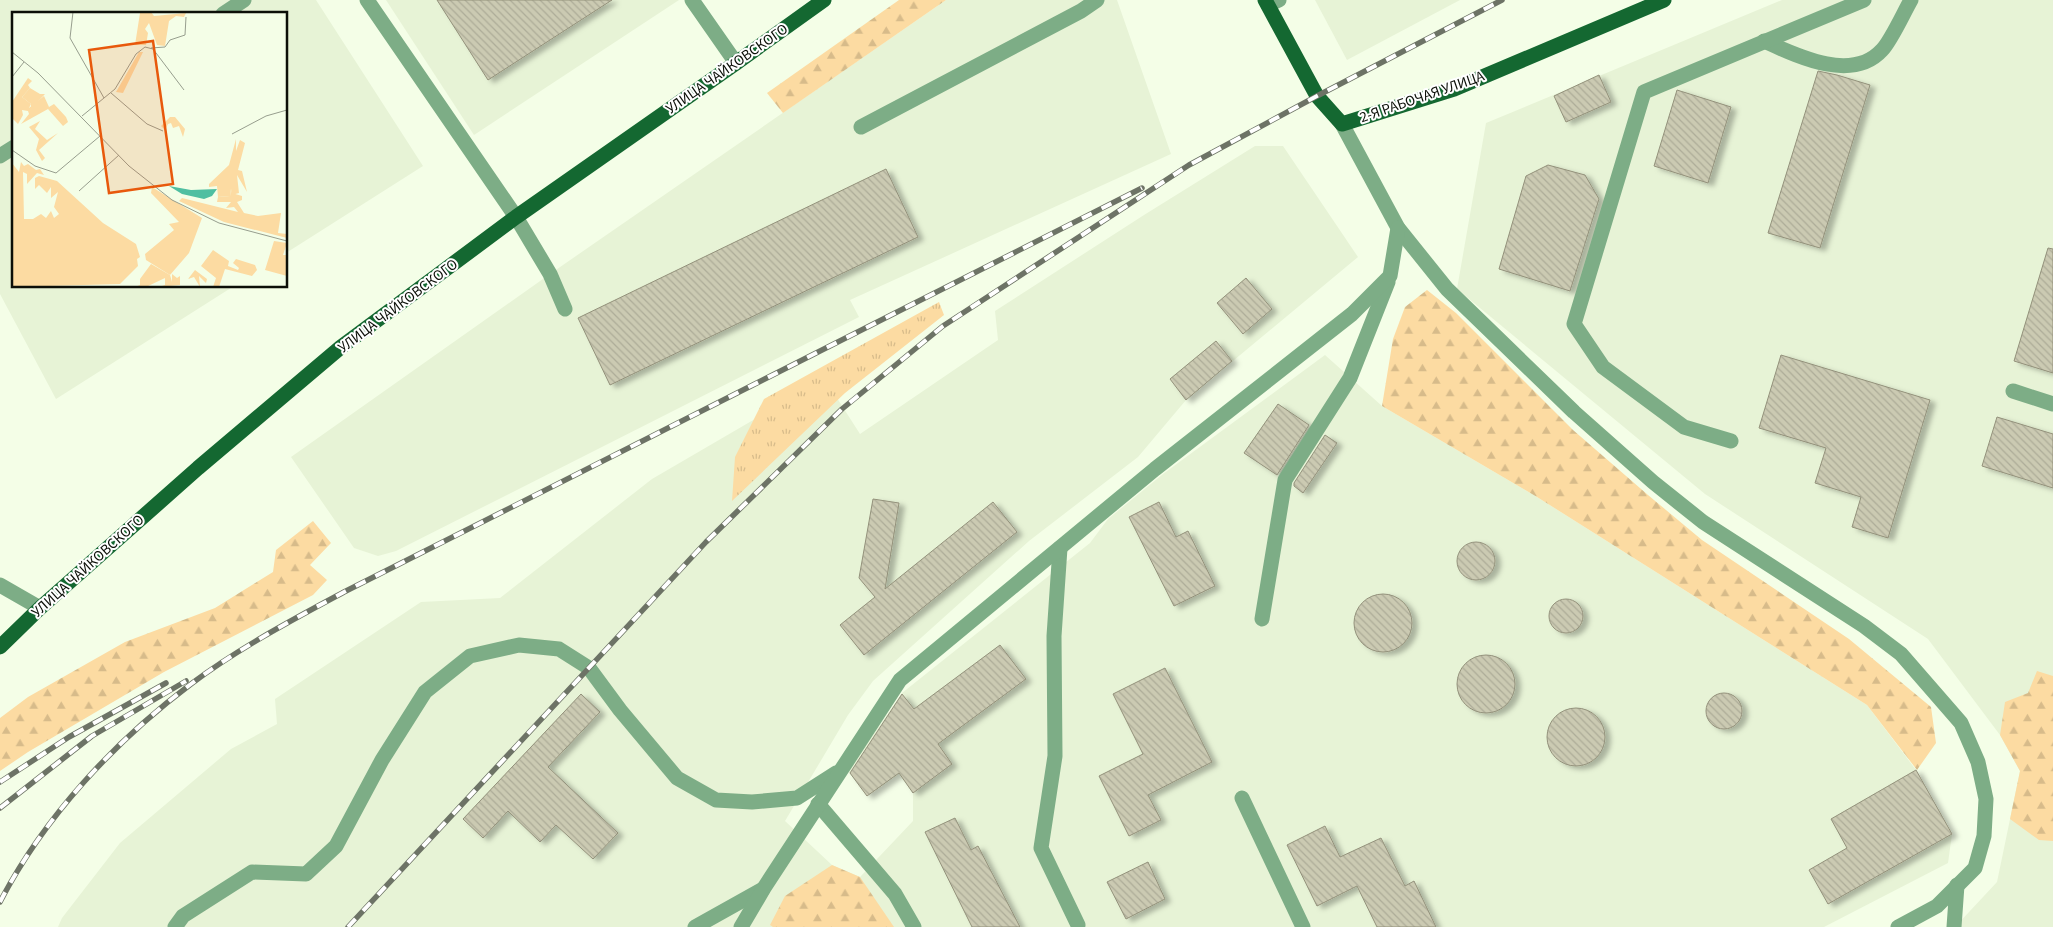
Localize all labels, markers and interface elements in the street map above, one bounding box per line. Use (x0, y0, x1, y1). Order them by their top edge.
inset map (12, 12, 288, 288)
street label: УЛИЦА ЧАЙКОВСКОГО (662, 19, 792, 119)
street label: 2-Я РАБОЧАЯ УЛИЦА (1357, 66, 1488, 128)
street label: УЛИЦА ЧАЙКОВСКОГО (334, 254, 462, 358)
street label: УЛИЦА ЧАЙКОВСКОГО (27, 510, 149, 622)

